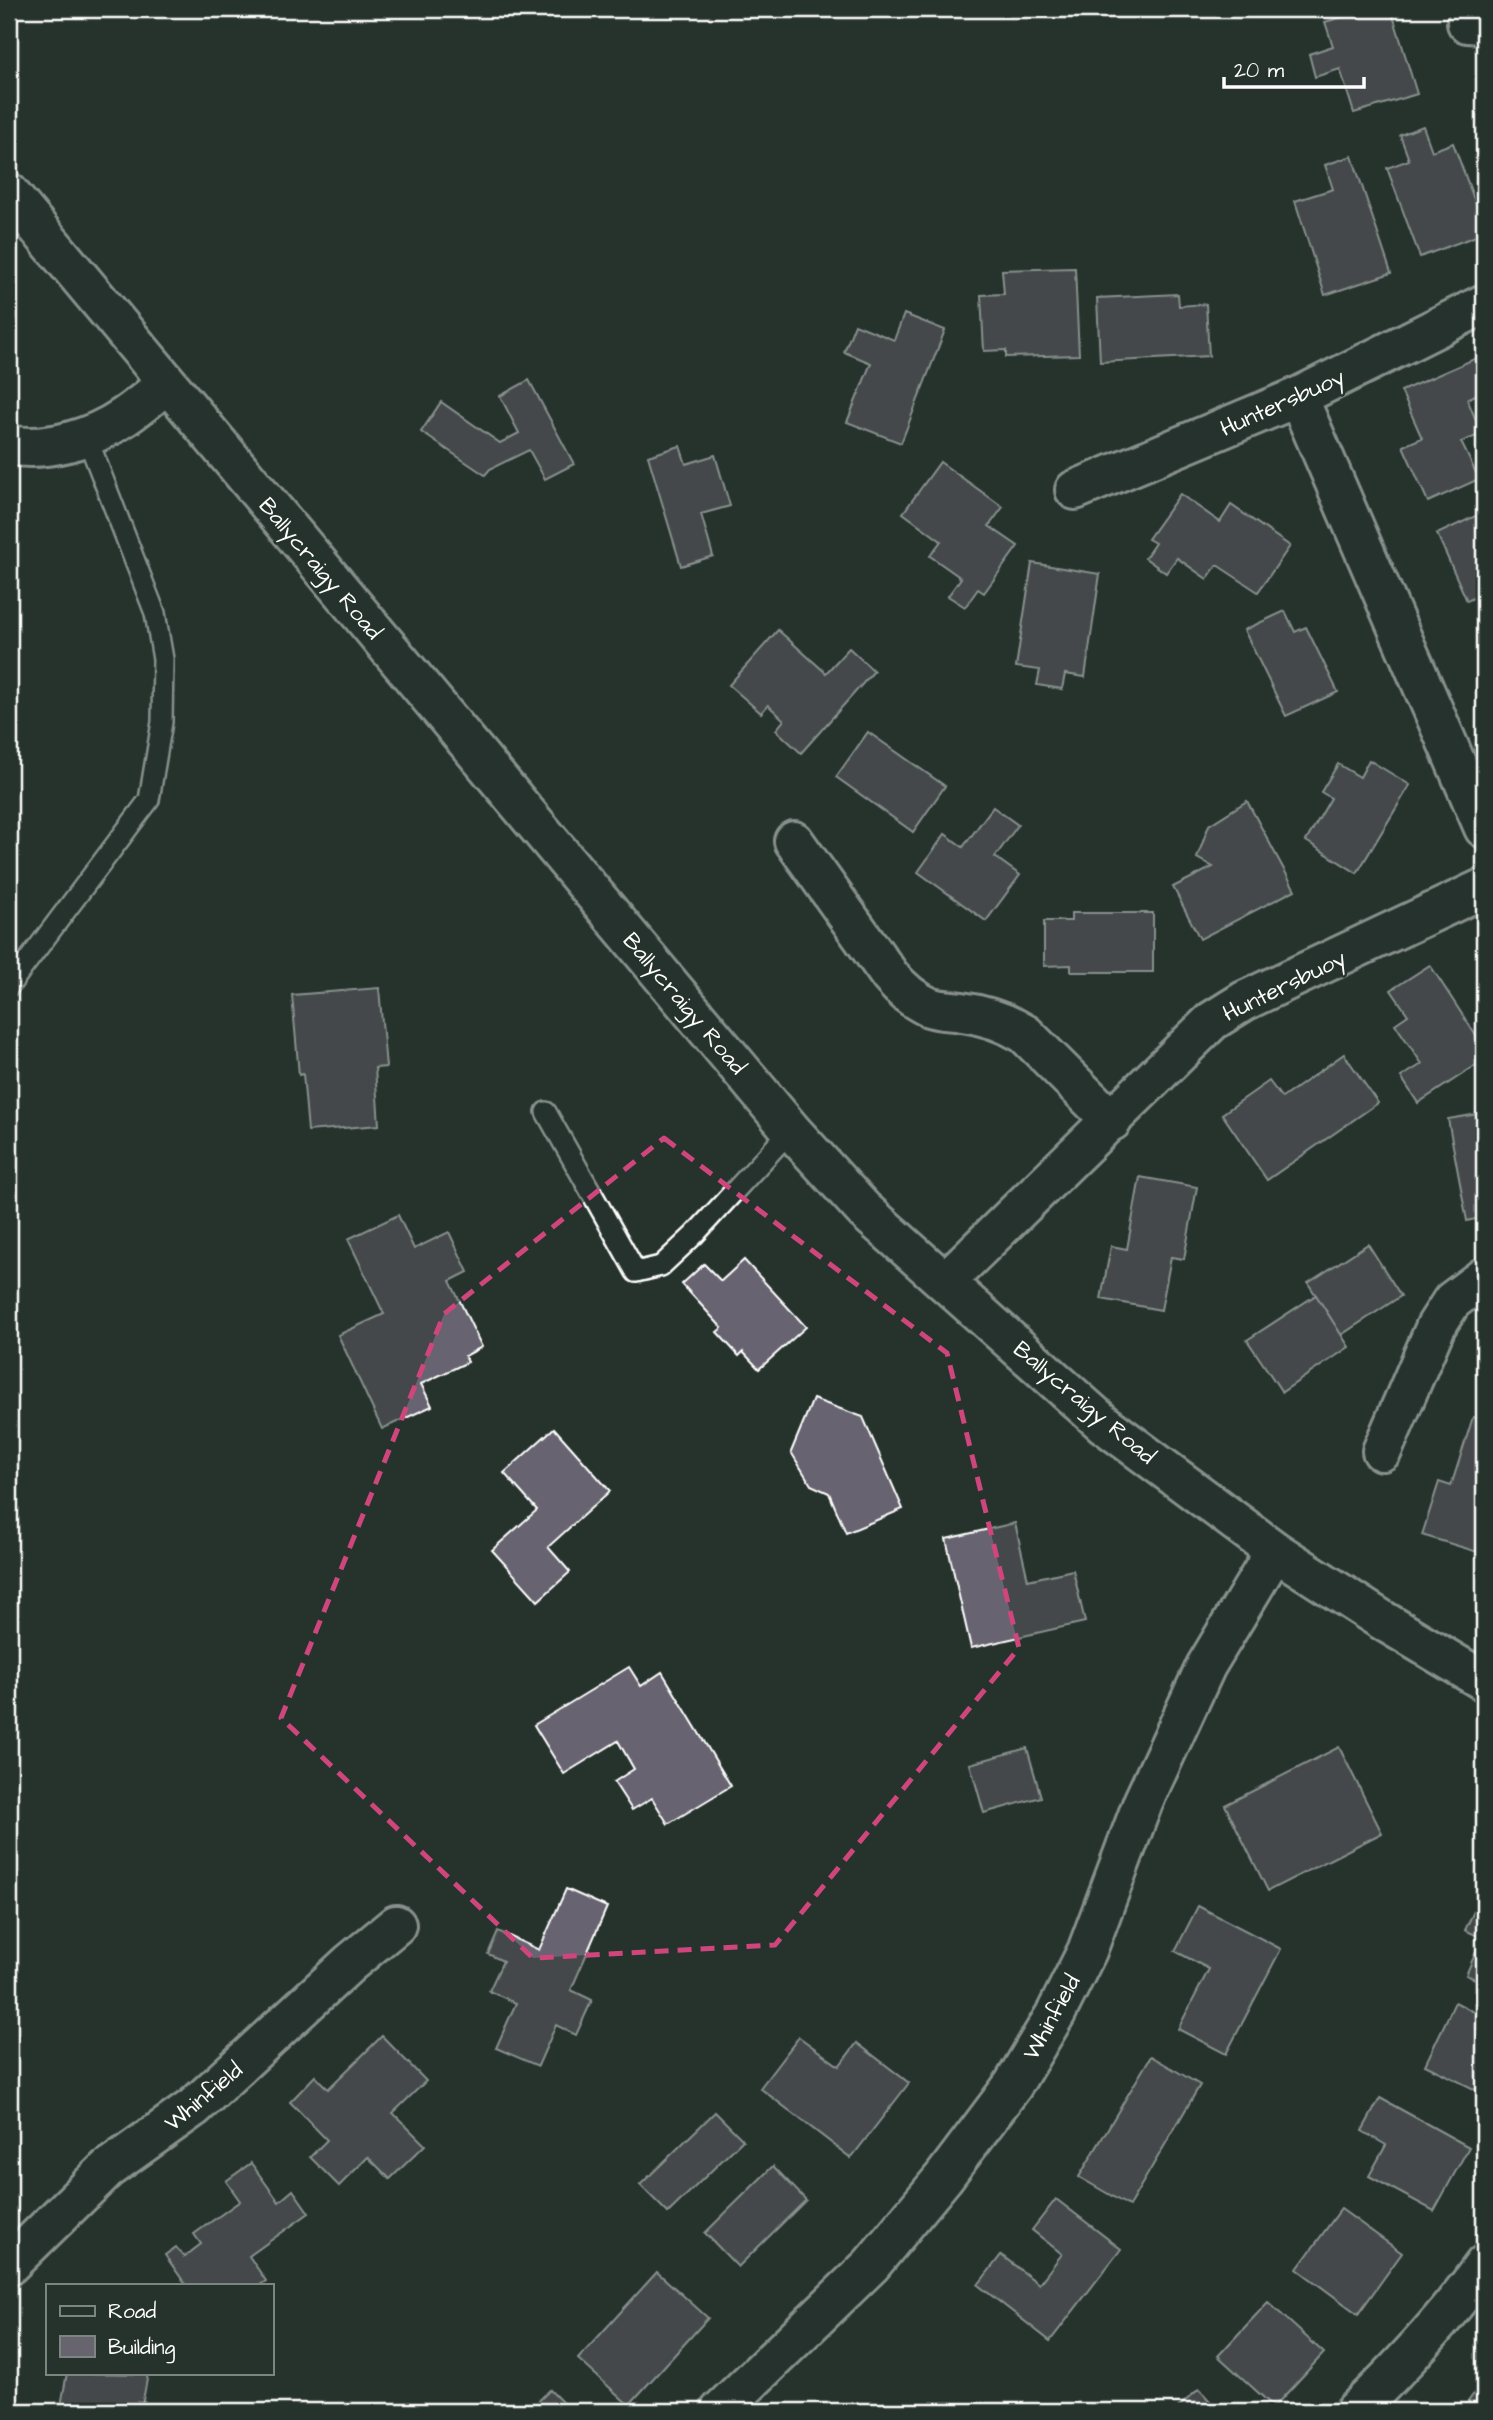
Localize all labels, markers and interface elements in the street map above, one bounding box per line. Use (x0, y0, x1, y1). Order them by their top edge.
scale bar (1224, 46, 1364, 90)
text: 20 m (1234, 56, 1285, 85)
street label: Huntersbuoy (1215, 361, 1351, 446)
street label: Ballycraigy Road (250, 491, 389, 647)
street label: Ballycraigy Road (614, 926, 753, 1082)
street label: Huntersbuoy (1218, 942, 1352, 1030)
street label: Ballycraigy Road (1006, 1334, 1163, 1473)
street label: Whinfield (1015, 1969, 1089, 2066)
street label: Whinfield (158, 2054, 250, 2139)
legend (46, 2284, 273, 2374)
text: Road (108, 2297, 156, 2326)
text: Building (108, 2333, 176, 2364)

